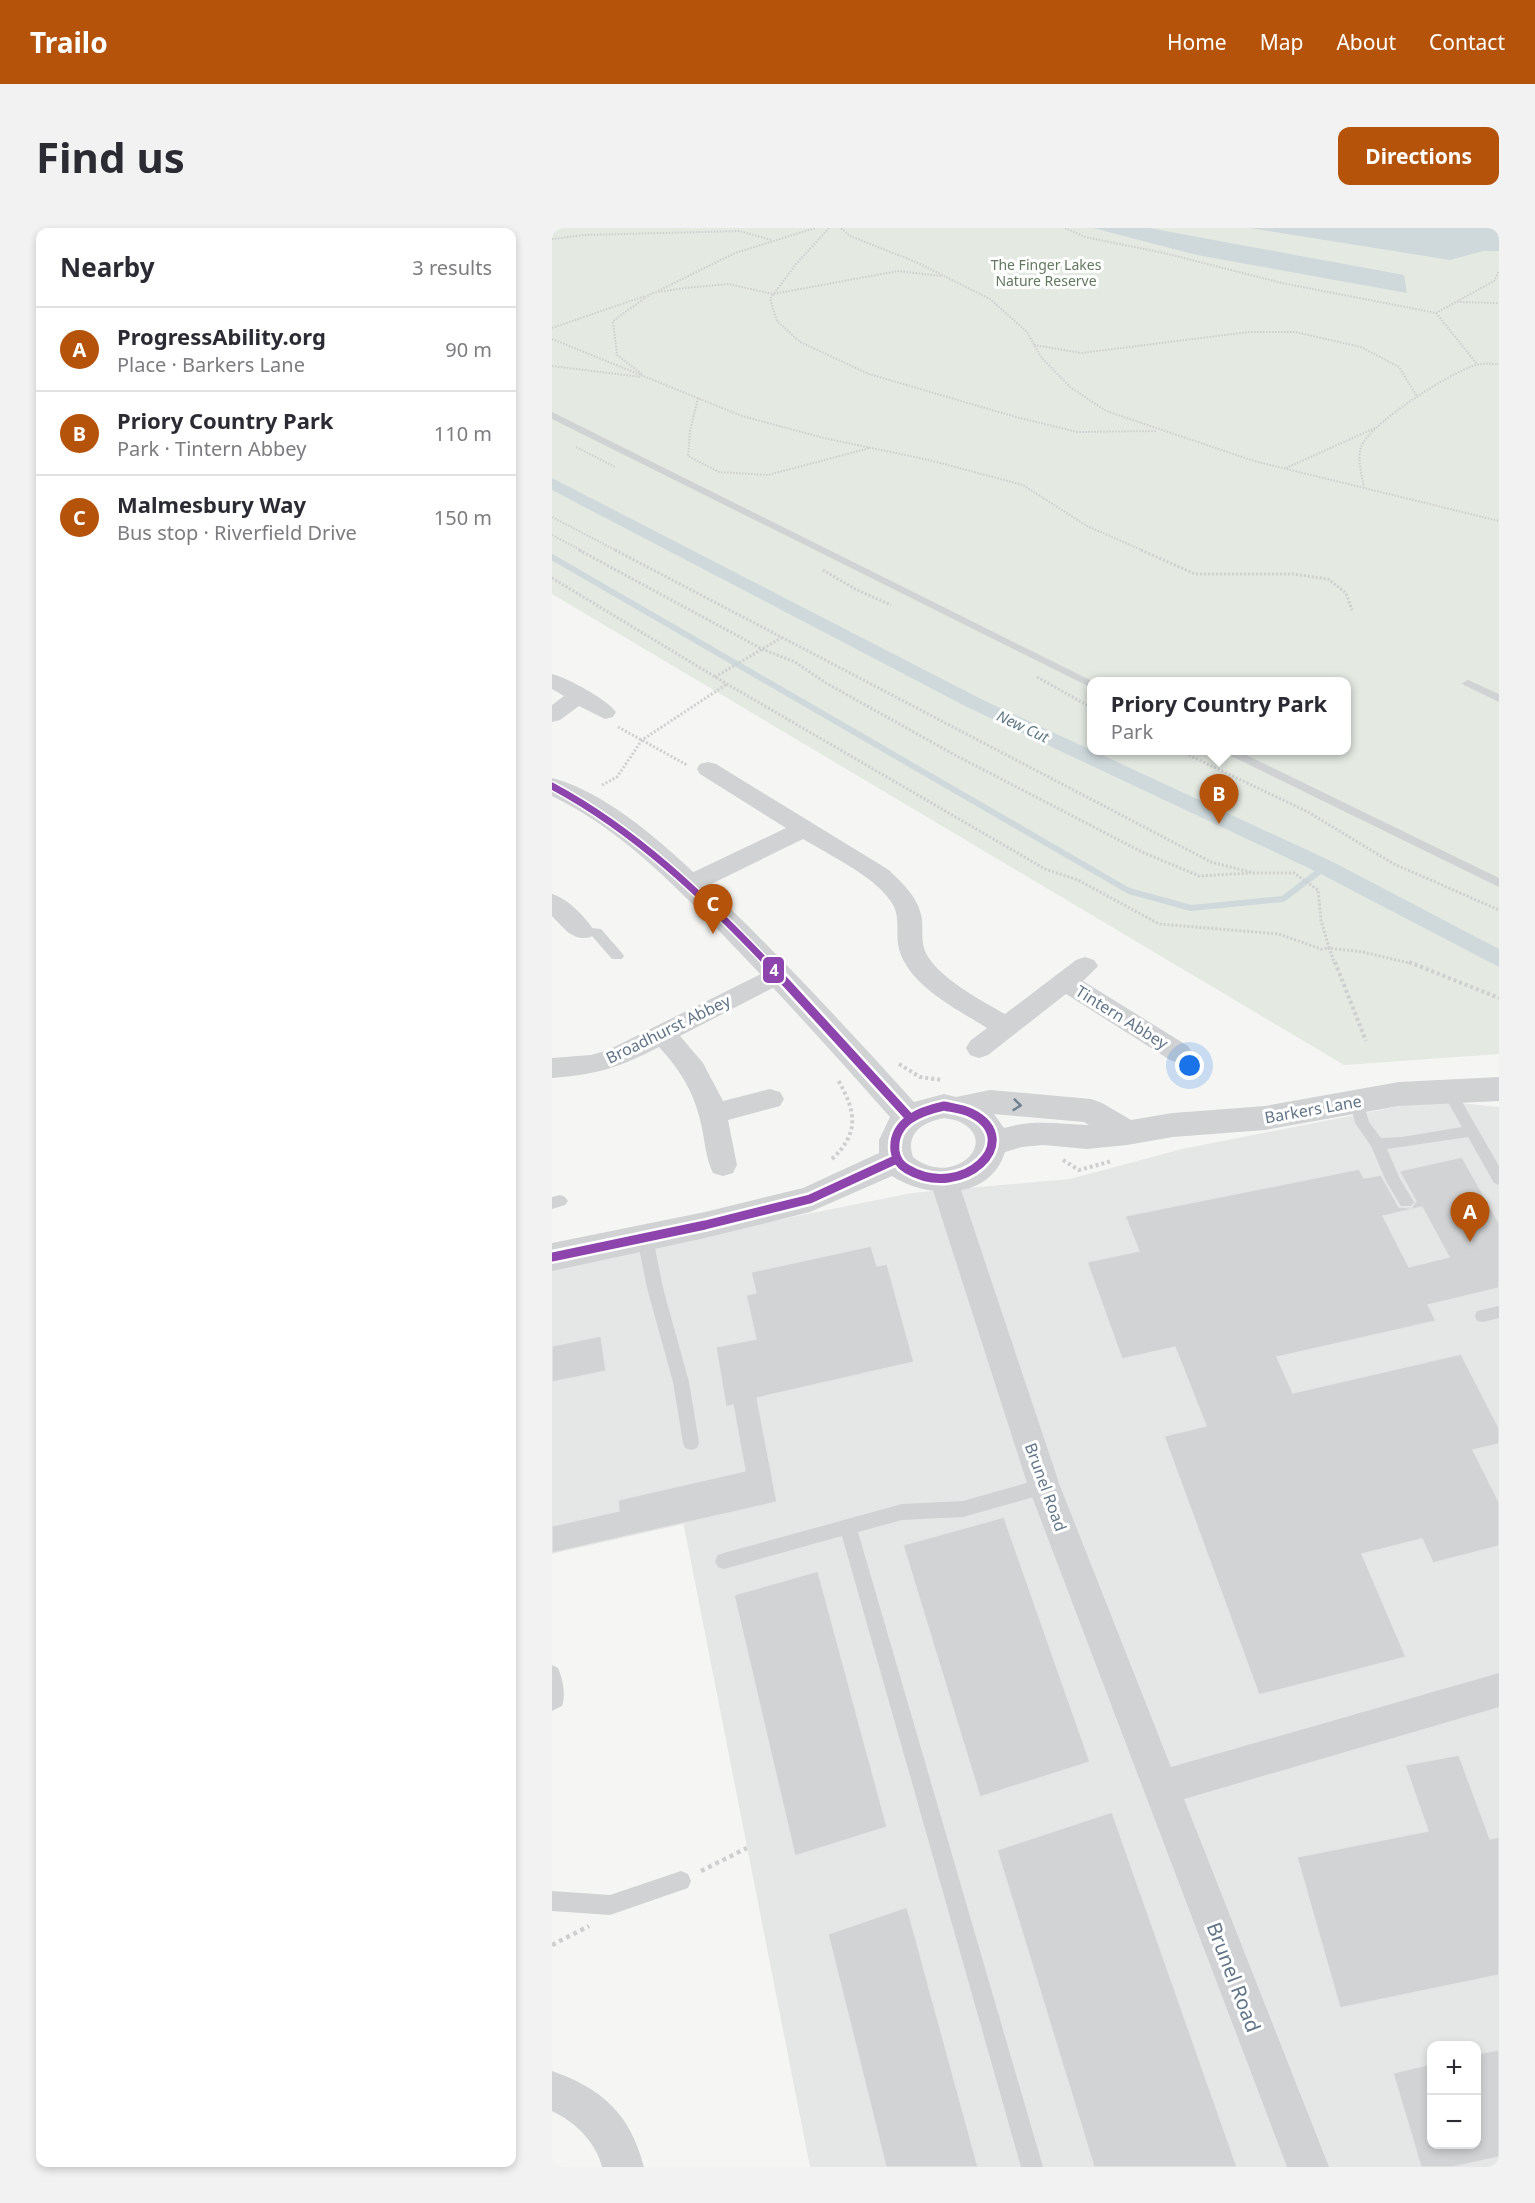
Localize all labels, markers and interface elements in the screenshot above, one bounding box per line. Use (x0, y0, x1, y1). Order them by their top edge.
text: Trailo (30, 23, 108, 61)
text: Home (1167, 28, 1227, 56)
text: Map (1260, 28, 1303, 56)
text: About (1336, 28, 1396, 56)
text: Contact (1429, 28, 1505, 56)
button: Directions (1338, 127, 1499, 185)
text: Find us (36, 128, 185, 185)
text: Nearby (60, 249, 155, 285)
text: 3 results (412, 254, 492, 281)
park label: The Finger Lakes Nature Reserve (991, 255, 1102, 290)
text: ProgressAbility.org (117, 321, 326, 351)
text: A (73, 336, 86, 363)
text: 90 m (445, 336, 492, 363)
text: Place · Barkers Lane (117, 351, 305, 378)
text: Priory Country Park (117, 405, 333, 435)
text: B (73, 420, 86, 447)
text: 110 m (434, 420, 492, 447)
text: Park · Tintern Abbey (117, 435, 306, 462)
text: Malmesbury Way (117, 489, 306, 519)
text: C (73, 504, 86, 531)
text: 150 m (434, 504, 492, 531)
text: Bus stop · Riverfield Drive (117, 519, 357, 546)
popup (1087, 677, 1351, 755)
text: Priory Country Park (1111, 688, 1327, 718)
water label: New Cut (994, 705, 1053, 747)
text: Park (1111, 718, 1153, 745)
pin: B (1200, 774, 1238, 824)
pin: C (694, 884, 732, 934)
line badge: 4 (762, 956, 785, 984)
text: 4 (769, 959, 779, 981)
street label: Tintern Abbey (1072, 980, 1173, 1055)
street label: Broadhurst Abbey (602, 989, 735, 1069)
your location (1175, 1051, 1204, 1080)
street label: Barkers Lane (1263, 1090, 1363, 1128)
one-way arrow (1013, 1098, 1022, 1111)
pin: A (1450, 1192, 1490, 1242)
street label: Brunel Road (1020, 1440, 1072, 1534)
street label: Brunel Road (1201, 1918, 1267, 2036)
map controls (1427, 2041, 1481, 2149)
button: + (1427, 2041, 1481, 2095)
button: − (1427, 2095, 1481, 2149)

